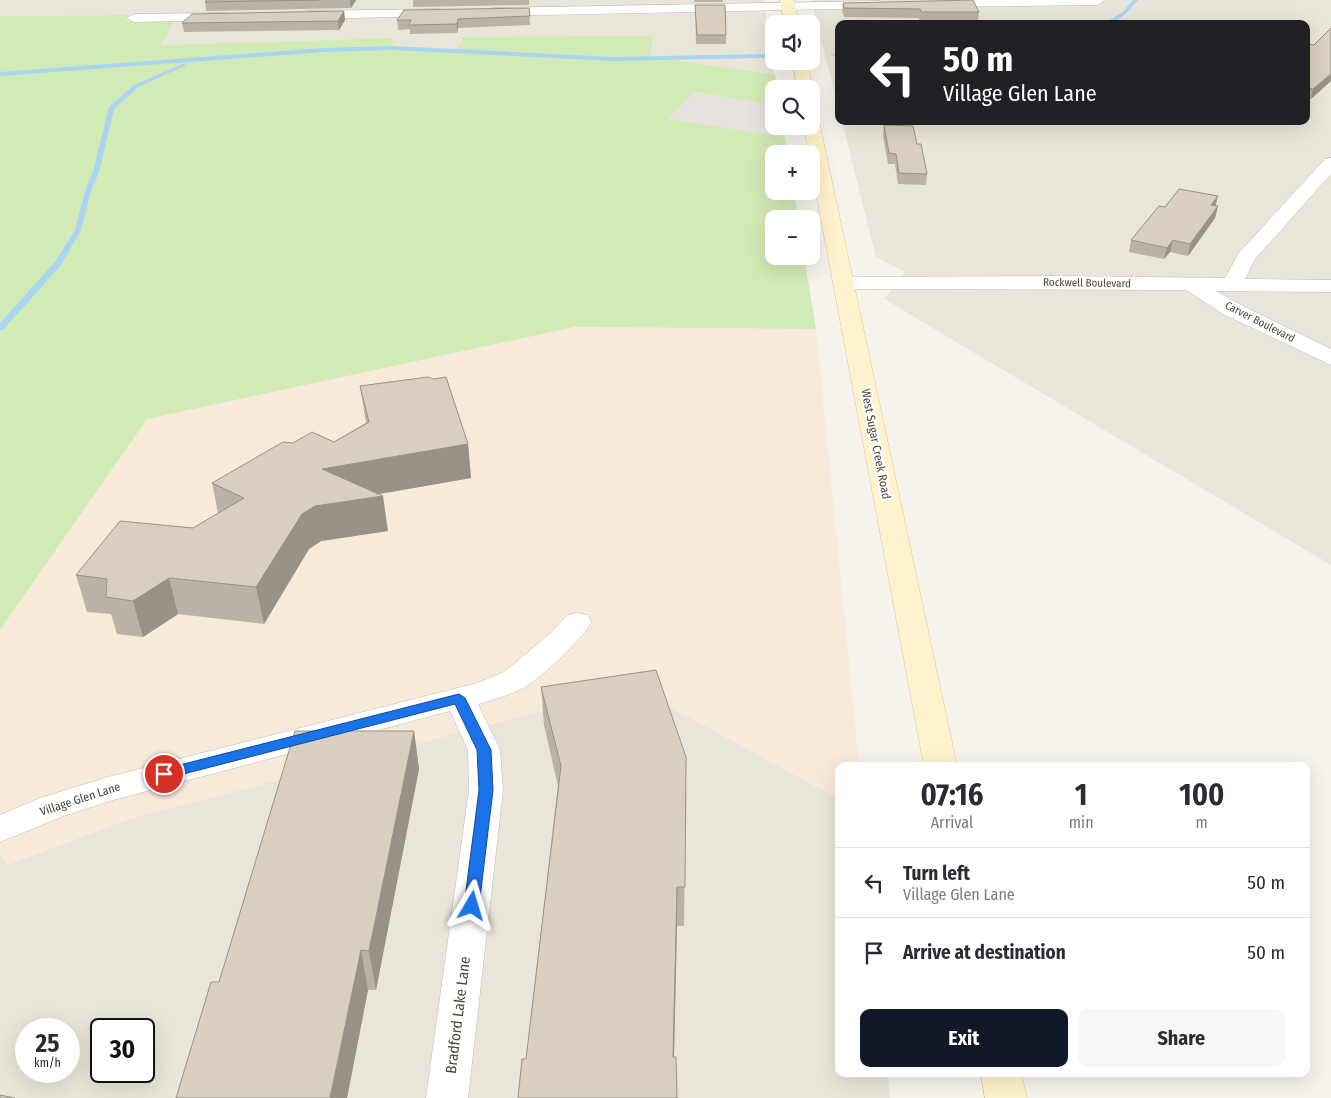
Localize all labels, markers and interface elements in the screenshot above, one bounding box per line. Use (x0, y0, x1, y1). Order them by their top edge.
map controls (765, 15, 820, 265)
button: sound (765, 15, 820, 70)
text: 50 m (943, 38, 1013, 80)
icon: left (860, 40, 925, 105)
button: search (765, 80, 820, 135)
text: Village Glen Lane (943, 80, 1097, 107)
button: + (765, 145, 820, 200)
button: − (765, 210, 820, 265)
street label: Rockwell Boulevard (1043, 276, 1131, 290)
street label: Carver Boulevard (1223, 299, 1297, 345)
street label: West Sugar Creek Road (858, 388, 894, 500)
pin (143, 753, 185, 795)
icon: arrive (150, 760, 178, 788)
text: 07:16 (920, 777, 983, 813)
text: 1 (1075, 777, 1088, 813)
text: 100 (1179, 777, 1225, 813)
street label: Village Glen Lane (38, 779, 122, 819)
text: Arrival (931, 813, 973, 832)
text: min (1069, 813, 1094, 832)
text: m (1196, 813, 1208, 832)
text: Turn left (903, 862, 970, 885)
icon: left (860, 869, 888, 897)
text: 50 m (1247, 871, 1285, 894)
position arrow (445, 879, 497, 931)
text: Village Glen Lane (903, 885, 1015, 904)
icon: arrive (860, 939, 888, 967)
text: Arrive at destination (903, 941, 1066, 964)
text: 50 m (1247, 941, 1285, 964)
street label: Bradford Lake Lane (442, 955, 474, 1075)
button: Exit (860, 1009, 1068, 1067)
button: Share (1078, 1009, 1285, 1067)
speed limit sign: 30 (90, 1018, 155, 1083)
text: 25 (36, 1029, 59, 1059)
text: km/h (34, 1056, 61, 1070)

